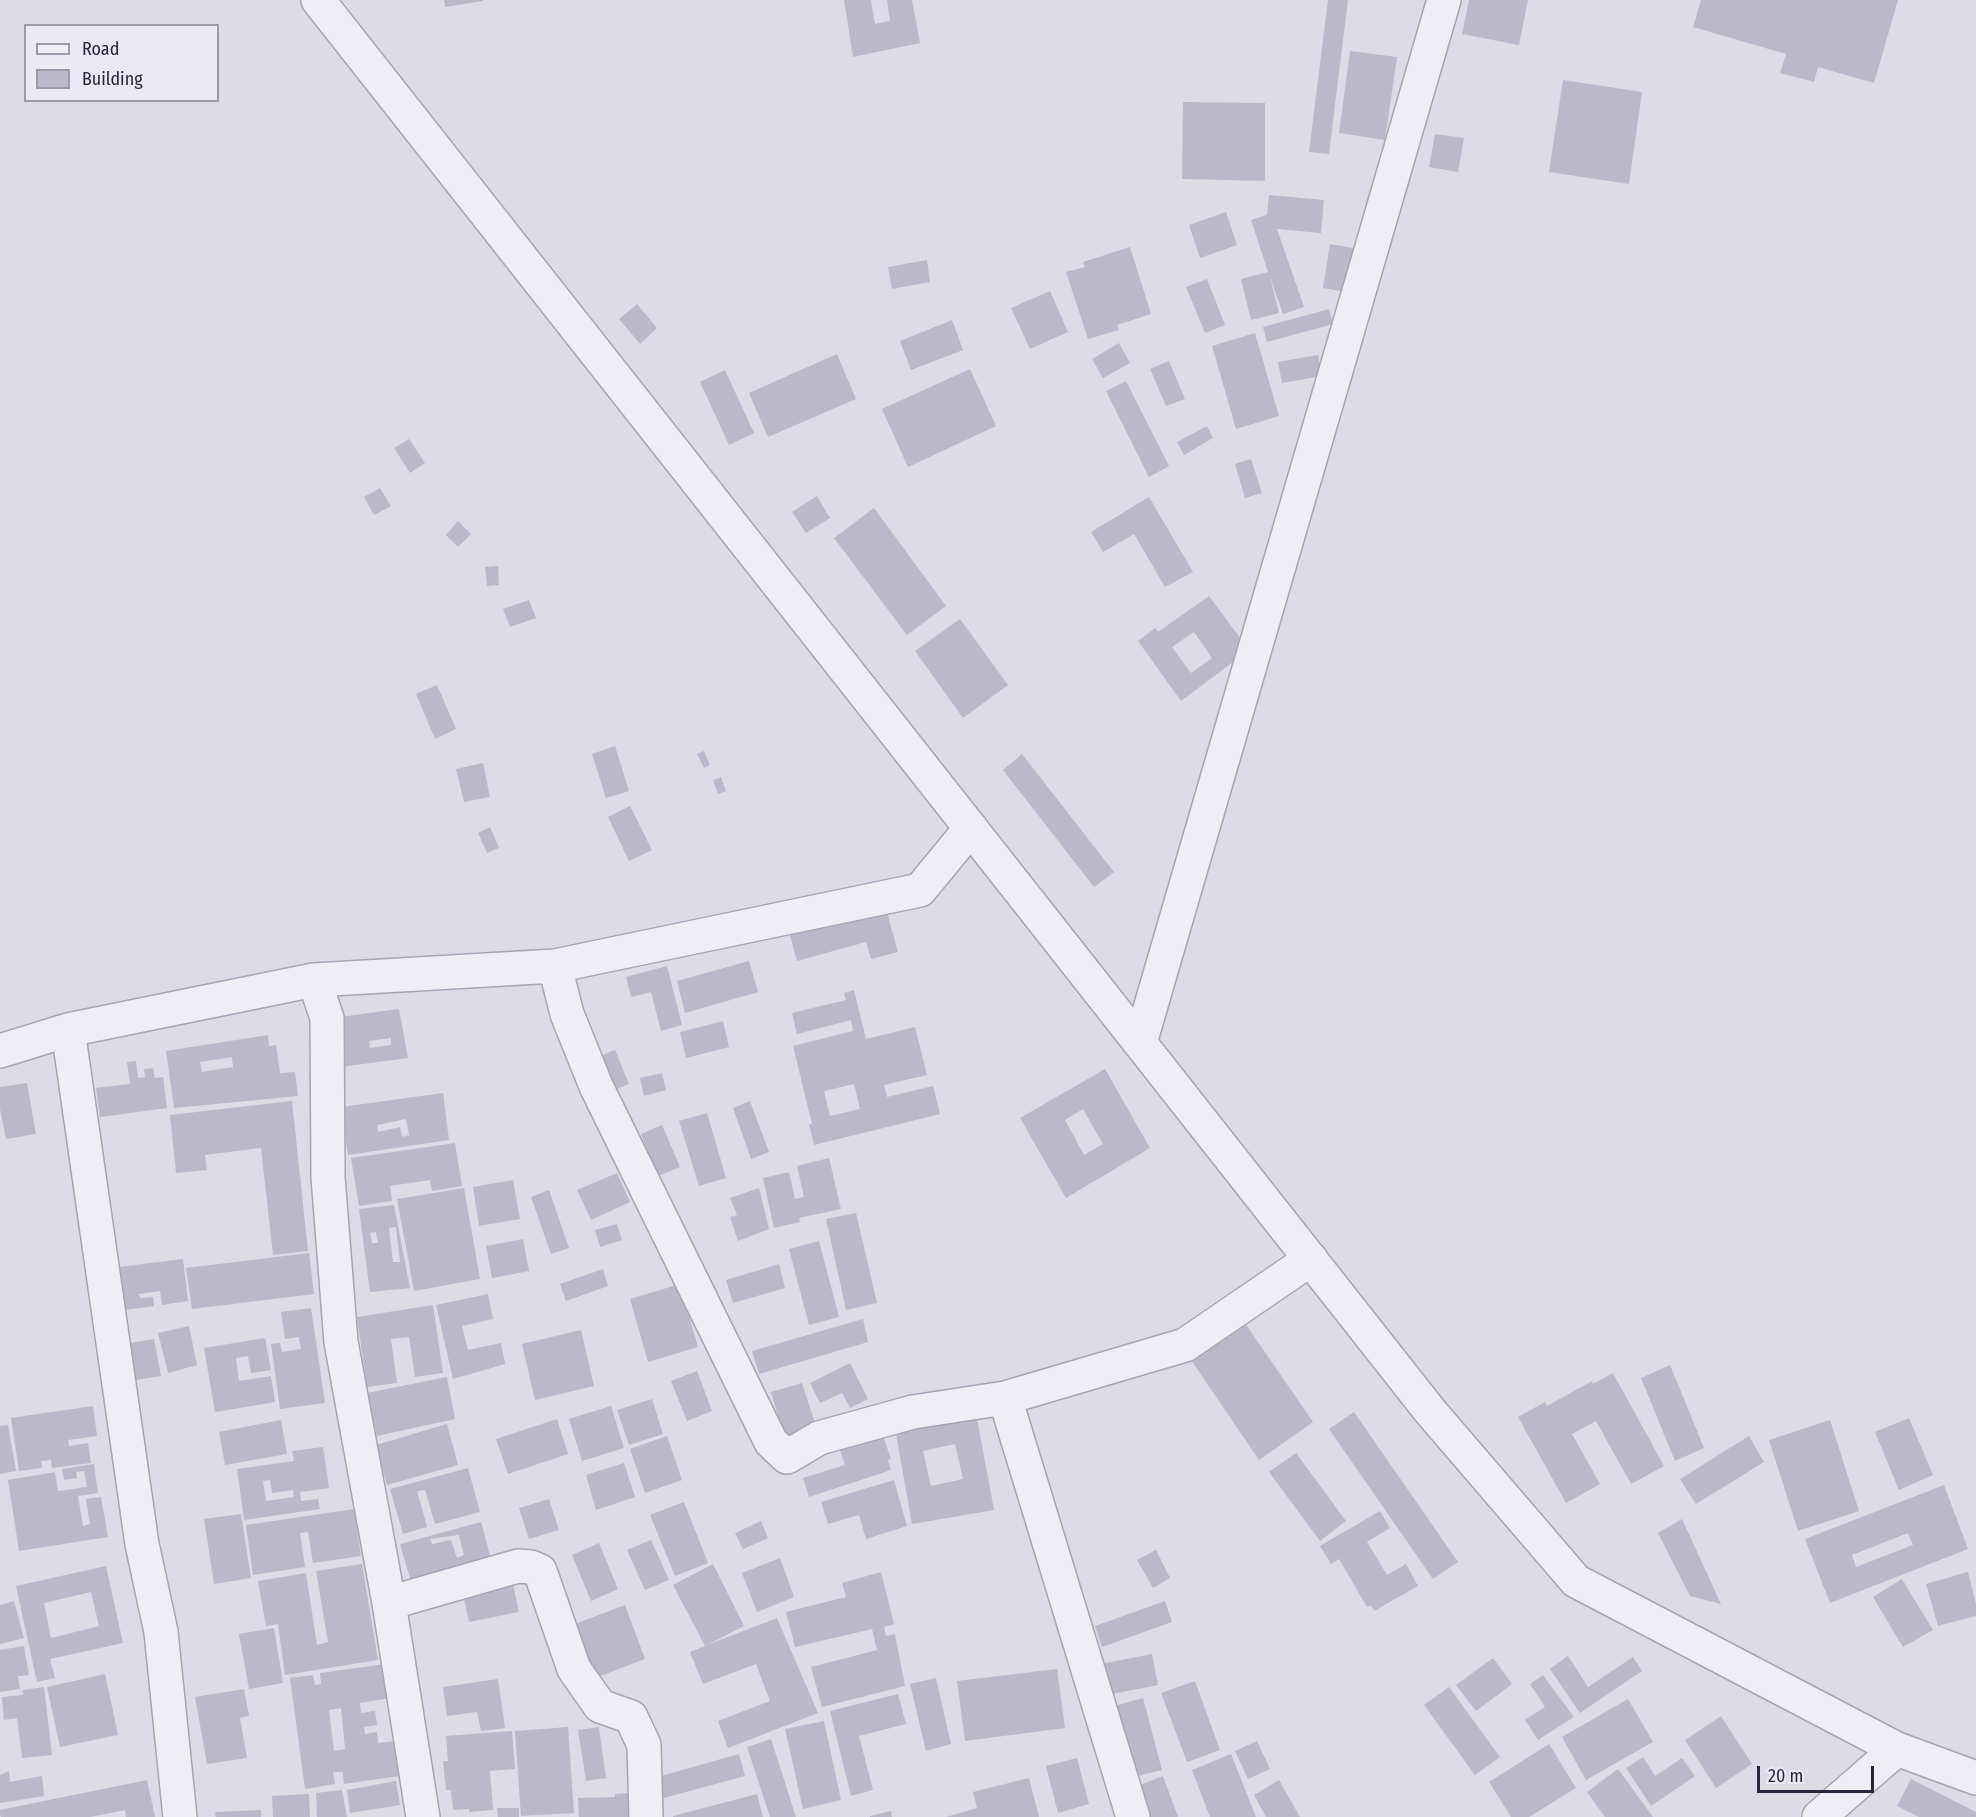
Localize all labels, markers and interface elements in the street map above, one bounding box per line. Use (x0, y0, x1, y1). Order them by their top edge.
legend (24, 24, 219, 102)
text: Road (82, 38, 119, 60)
text: Building (82, 68, 143, 90)
scale bar (1760, 1754, 1877, 1792)
text: 20 m (1768, 1765, 1803, 1787)

